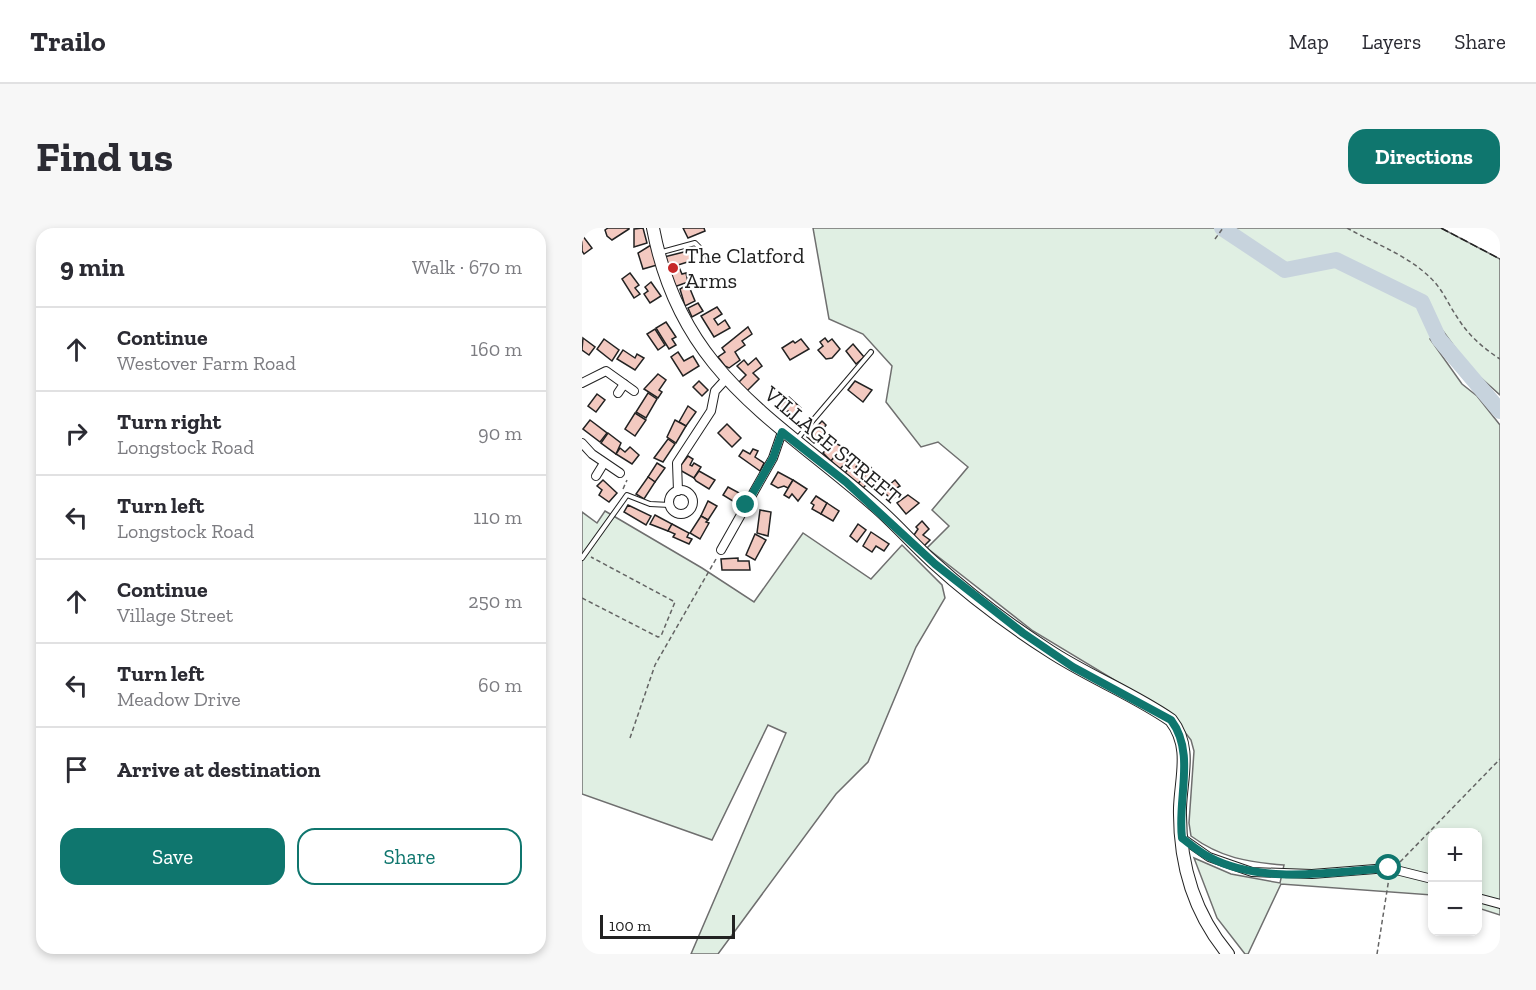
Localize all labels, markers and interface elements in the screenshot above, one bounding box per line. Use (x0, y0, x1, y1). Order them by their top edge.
text: Trailo (30, 25, 106, 58)
text: Map (1289, 29, 1329, 54)
text: Layers (1362, 29, 1421, 54)
text: Share (1454, 29, 1506, 54)
button: Directions (1348, 129, 1500, 184)
text: Find us (36, 131, 173, 182)
place label: The Clatford Arms (685, 242, 805, 294)
text: 9 min (60, 251, 125, 283)
text: Walk · 670 m (412, 255, 522, 279)
marker: The Clatford Arms (666, 261, 680, 275)
text: Continue (117, 324, 208, 351)
icon: ahead (60, 333, 93, 366)
text: 160 m (470, 337, 522, 361)
text: Westover Farm Road (117, 351, 296, 375)
street label: VILLAGE STREET (758, 380, 907, 511)
text: Turn right (117, 408, 221, 435)
icon: right (60, 417, 93, 450)
text: 90 m (478, 421, 522, 445)
text: Longstock Road (117, 435, 254, 459)
route end (732, 491, 758, 517)
text: Turn left (117, 492, 204, 519)
icon: left (60, 501, 93, 534)
text: 110 m (473, 505, 522, 529)
text: Longstock Road (117, 519, 254, 543)
text: Continue (117, 576, 208, 603)
icon: ahead (60, 585, 93, 618)
text: 250 m (468, 589, 522, 613)
text: Village Street (117, 603, 233, 627)
text: Turn left (117, 660, 204, 687)
icon: left (60, 669, 93, 702)
text: 60 m (478, 673, 522, 697)
text: Meadow Drive (117, 687, 241, 711)
icon: arrive (60, 753, 93, 786)
text: Arrive at destination (117, 756, 320, 783)
button: Save (60, 828, 285, 885)
button: Share (297, 828, 522, 885)
map controls (1428, 828, 1482, 936)
button: + (1428, 828, 1482, 882)
route start (1375, 854, 1401, 880)
button: − (1428, 882, 1482, 936)
scale bar (600, 912, 735, 940)
text: 100 m (609, 916, 651, 935)

